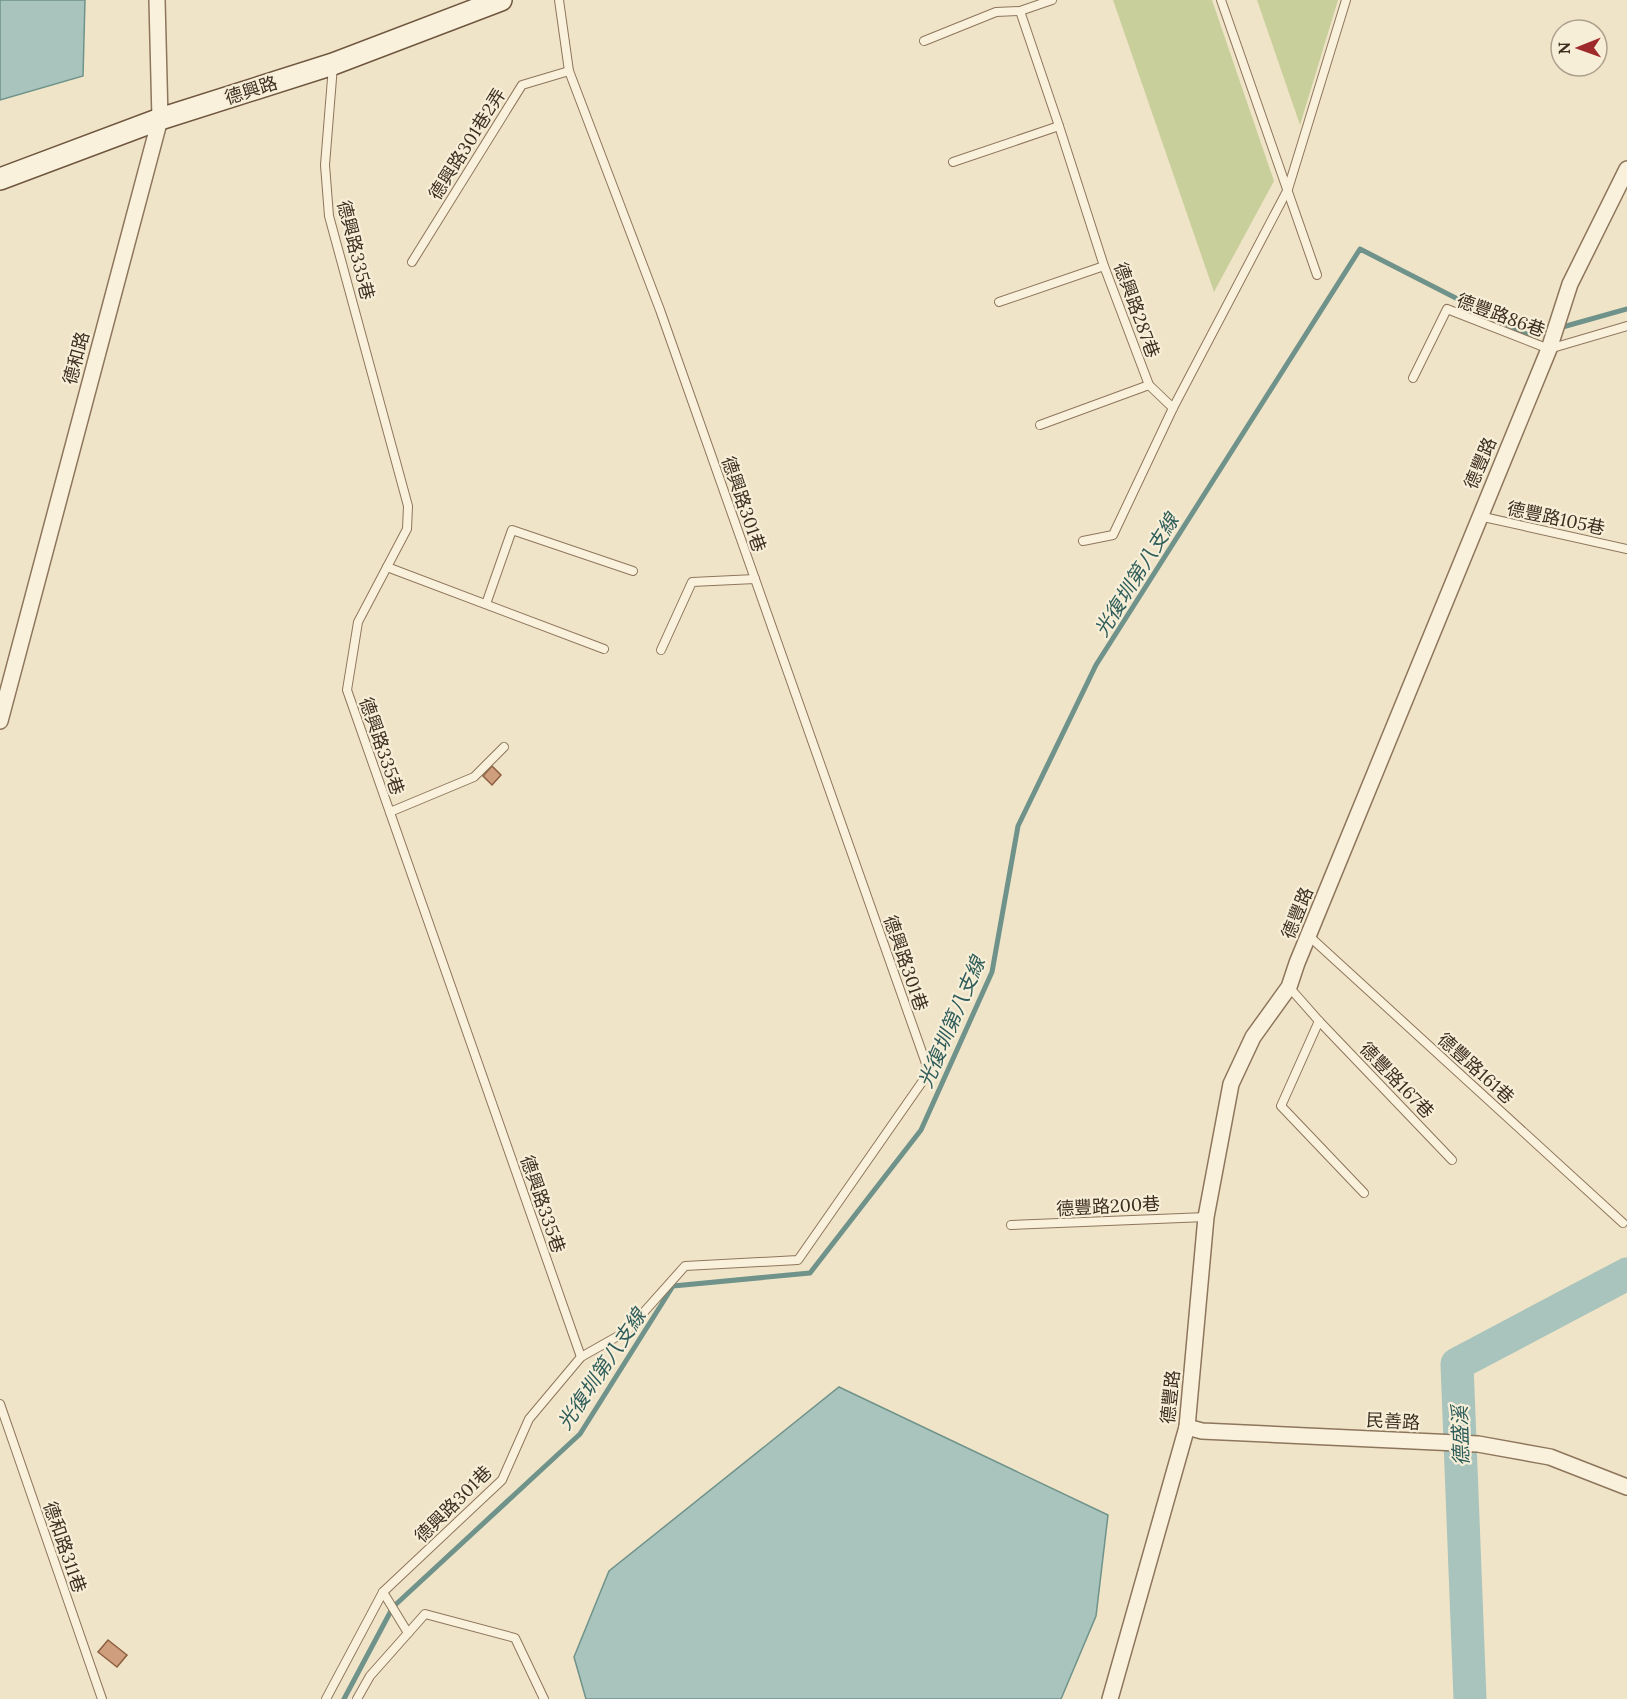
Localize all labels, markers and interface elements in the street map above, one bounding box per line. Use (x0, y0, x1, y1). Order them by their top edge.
north arrow (1549, 18, 1609, 78)
text: N (1554, 42, 1574, 55)
street label: 德興路 (222, 71, 280, 109)
street label: 德興路301巷2弄 (423, 84, 511, 204)
street label: 德興路335巷 (333, 198, 379, 302)
street label: 德興路287巷 (1109, 259, 1165, 361)
street label: 德豐路86巷 (1454, 288, 1548, 342)
street label: 德和路 (58, 329, 94, 387)
street label: 德豐路 (1459, 434, 1501, 492)
street label: 德興路301巷 (717, 453, 771, 555)
street label: 德豐路105巷 (1505, 496, 1607, 540)
water label: 光復圳第八支線 (1088, 507, 1185, 641)
street label: 德興路335巷 (355, 694, 409, 798)
street label: 德豐路 (1276, 884, 1318, 942)
street label: 德興路301巷 (879, 912, 933, 1014)
water label: 光復圳第八支線 (912, 951, 991, 1091)
street label: 德豐路161巷 (1433, 1027, 1519, 1109)
street label: 德豐路167巷 (1355, 1037, 1439, 1123)
street label: 德興路335巷 (516, 1152, 570, 1256)
street label: 德豐路200巷 (1055, 1192, 1161, 1220)
water label: 光復圳第八支線 (551, 1302, 652, 1434)
street label: 德豐路 (1156, 1369, 1184, 1425)
water label: 德盛溪 (1446, 1403, 1474, 1466)
street label: 民善路 (1365, 1408, 1421, 1434)
street label: 德興路301巷 (410, 1461, 496, 1547)
street label: 德和路311巷 (39, 1498, 91, 1596)

